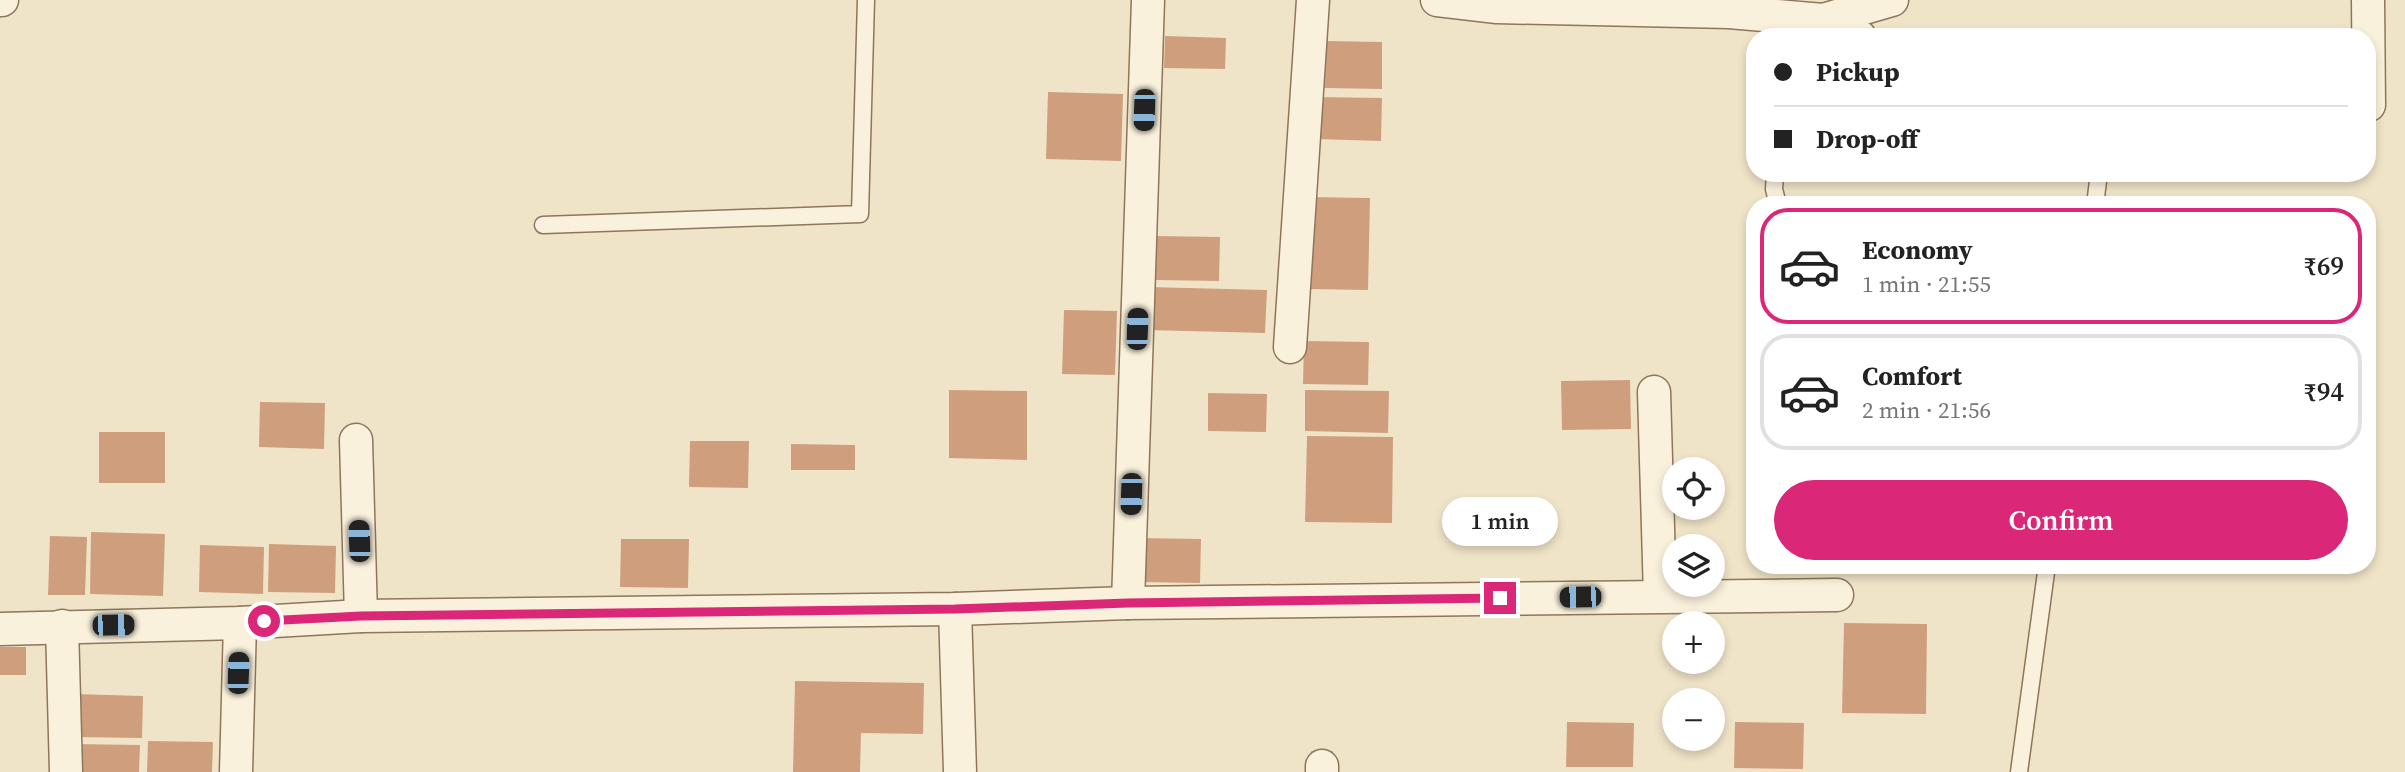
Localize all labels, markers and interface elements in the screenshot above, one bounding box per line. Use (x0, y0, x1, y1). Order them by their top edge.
text: Pickup (1816, 54, 1900, 90)
car (1133, 89, 1156, 131)
text: Drop-off (1816, 121, 1918, 157)
text: Economy (1862, 232, 1973, 268)
icon: car (1778, 235, 1841, 298)
text: ₹69 (2303, 248, 2344, 284)
text: 1 min · 21:55 (1862, 268, 1991, 300)
car (1126, 308, 1149, 350)
text: Comfort (1862, 358, 1962, 394)
icon: car (1778, 361, 1841, 424)
text: ₹94 (2303, 374, 2344, 410)
text: 2 min · 21:56 (1862, 394, 1991, 426)
map controls (1662, 457, 1725, 751)
button: locate (1662, 457, 1725, 520)
car (1120, 473, 1143, 515)
button: Confirm (1774, 480, 2348, 560)
callout: 1 min (1442, 496, 1558, 546)
text: 1 min (1470, 505, 1530, 537)
car (348, 520, 371, 562)
button: layers (1662, 534, 1725, 597)
route end (1484, 582, 1516, 614)
car (1559, 586, 1602, 608)
route start (248, 605, 280, 637)
button: + (1662, 611, 1725, 674)
car (92, 614, 135, 636)
car (227, 652, 250, 694)
button: − (1662, 688, 1725, 751)

